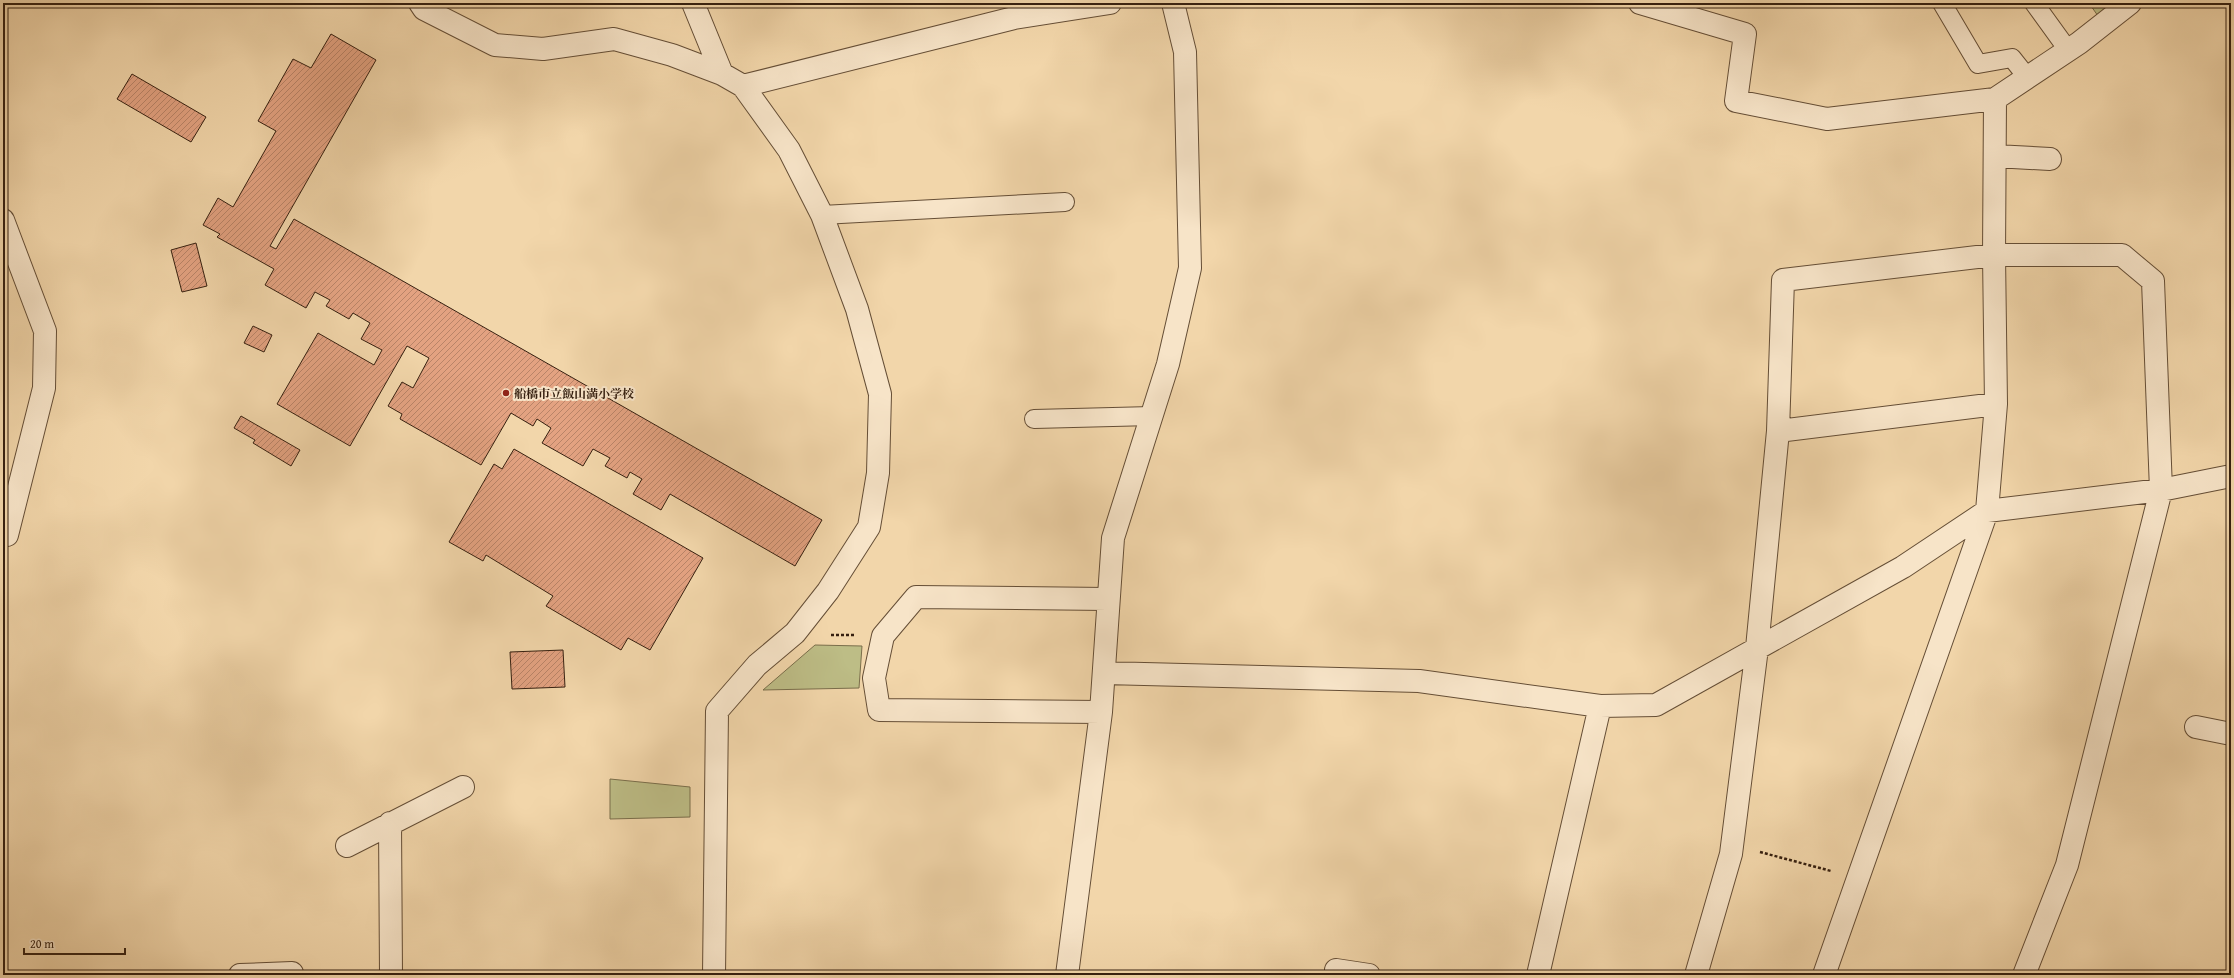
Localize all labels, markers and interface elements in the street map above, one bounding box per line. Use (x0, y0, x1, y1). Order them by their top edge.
place label: 船橋市立飯山満小学校 (514, 385, 634, 402)
marker: 船橋市立飯山満小学校 (501, 388, 511, 398)
scale bar (24, 930, 125, 956)
text: 20 m (30, 935, 54, 952)

